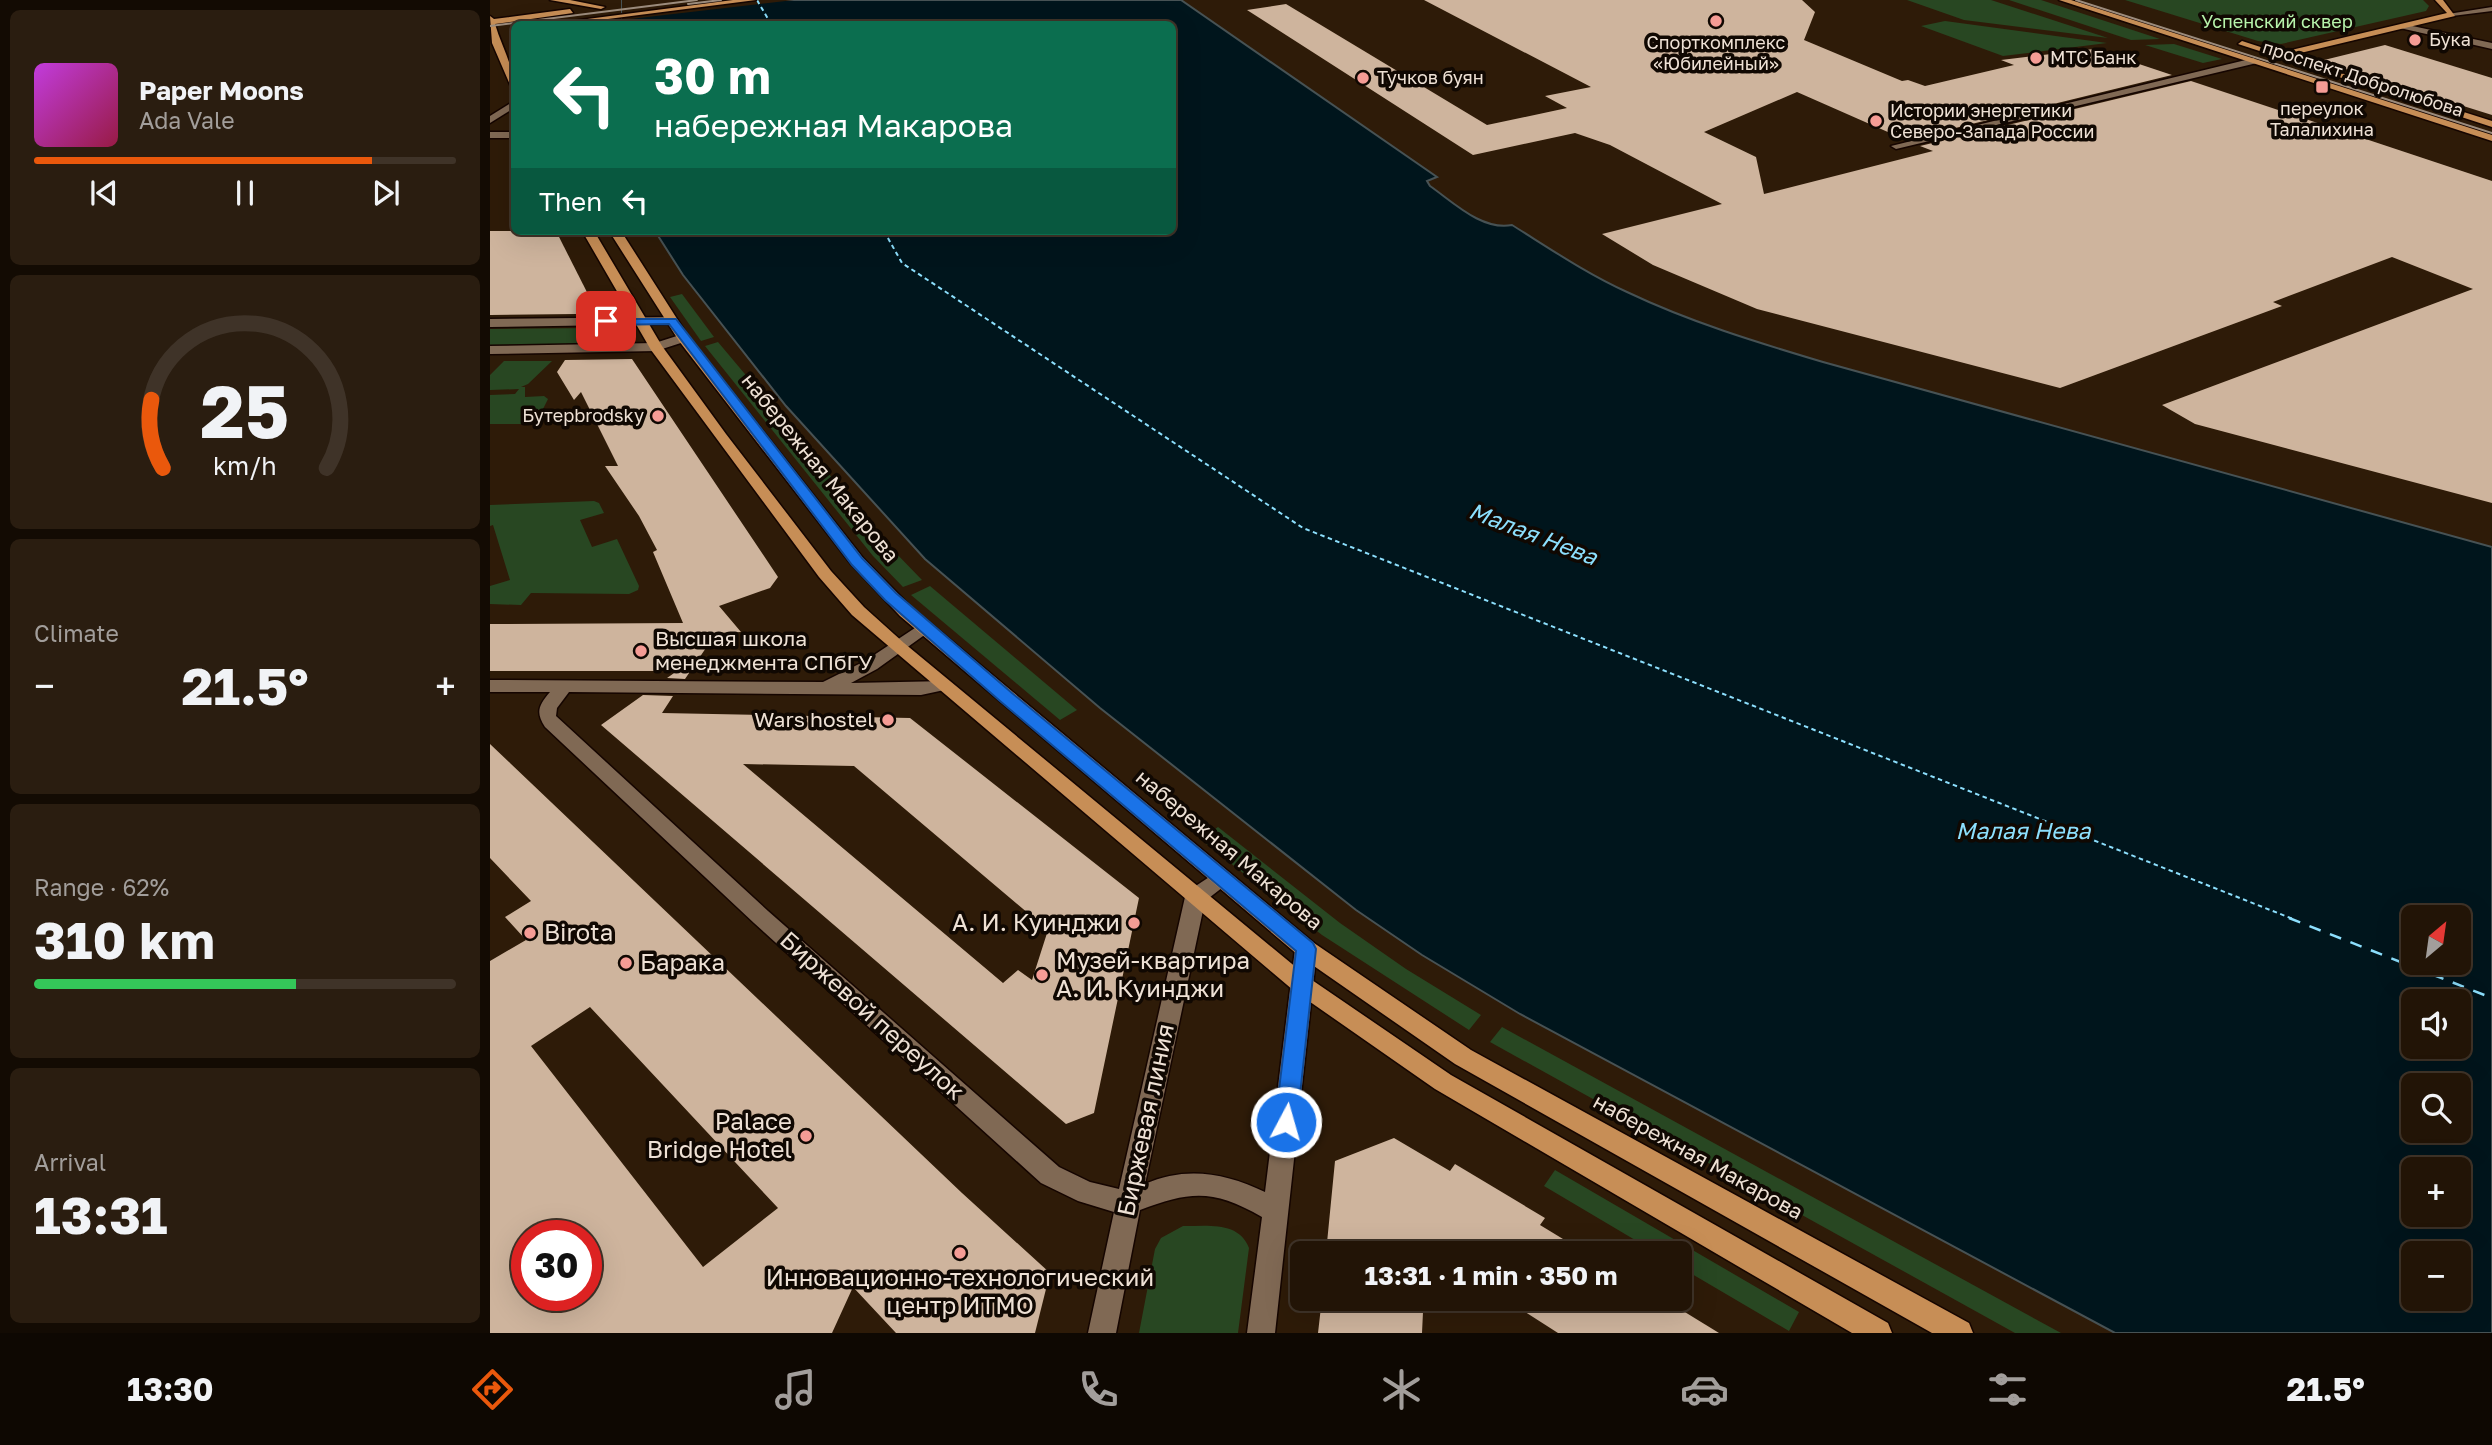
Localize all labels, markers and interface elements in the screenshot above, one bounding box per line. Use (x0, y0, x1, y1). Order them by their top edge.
park label: Успенский сквер (2201, 10, 2353, 32)
marker: Спорткомплекс «Юбилейный» (1708, 13, 1724, 29)
place label: Бука (2429, 28, 2471, 50)
place label: Спорткомплекс «Юбилейный» (1647, 31, 1786, 74)
marker: Бука (2407, 32, 2423, 48)
street label: проспект Добролюбова (2260, 35, 2467, 121)
text: 30 m (654, 46, 771, 105)
place label: МТС Банк (2050, 46, 2137, 68)
icon: left (539, 49, 630, 140)
marker: МТС Банк (2028, 50, 2044, 66)
place label: Тучков буян (1377, 66, 1484, 88)
marker: Тучков буян (1355, 70, 1371, 86)
text: Paper Moons (139, 75, 304, 106)
marker: переулок Талалихина (2314, 79, 2330, 95)
place label: переулок Талалихина (2270, 97, 2374, 140)
place label: Истории энергетики Северо-Запада России (1890, 99, 2094, 142)
text: Ada Vale (139, 106, 235, 134)
text: набережная Макарова (654, 106, 1013, 144)
marker: Истории энергетики Северо-Запада России (1868, 113, 1884, 129)
icon: previous (85, 174, 123, 212)
icon: pause (226, 174, 264, 212)
icon: next (367, 174, 405, 212)
icon: left (616, 182, 654, 220)
text: Then (539, 186, 602, 217)
pin (576, 291, 636, 351)
icon: arrive (587, 302, 625, 340)
text: 25 (201, 367, 289, 454)
street label: набережная Макарова (737, 368, 905, 567)
place label: Бутерbrodsky (522, 404, 644, 426)
marker: Бутерbrodsky (650, 408, 666, 424)
text: km/h (213, 450, 277, 481)
water label: Малая Нева (1465, 496, 1602, 571)
text: Climate (34, 619, 119, 647)
place label: Высшая школа менеджмента СПбГУ (655, 625, 873, 675)
marker: Высшая школа менеджмента СПбГУ (633, 643, 649, 659)
text: 21.5° (181, 654, 309, 716)
text: − (34, 663, 55, 708)
text: + (435, 663, 456, 708)
place label: Wars hostel (754, 706, 874, 732)
marker: Wars hostel (880, 712, 896, 728)
street label: набережная Макарова (1131, 764, 1328, 935)
water label: Малая Нева (1956, 816, 2091, 844)
text: Range · 62% (34, 873, 169, 901)
north arrow (2401, 905, 2471, 975)
map controls (2401, 905, 2471, 1311)
place label: А. И. Куинджи (952, 907, 1120, 936)
text: 310 km (34, 908, 215, 970)
marker: А. И. Куинджи (1126, 915, 1142, 931)
place label: Birota (544, 917, 613, 946)
marker: Birota (522, 925, 538, 941)
street label: Биржевой переулок (775, 925, 971, 1105)
place label: Музей-квартира А. И. Куинджи (1056, 945, 1250, 1002)
place label: Барака (640, 947, 725, 976)
marker: Барака (618, 955, 634, 971)
marker: Музей-квартира А. И. Куинджи (1034, 967, 1050, 983)
button: sound (2401, 989, 2471, 1059)
street label: Биржевая линия (1110, 1021, 1179, 1219)
button: search (2401, 1073, 2471, 1143)
position arrow (1249, 1085, 1323, 1159)
street label: набережная Макарова (1589, 1088, 1808, 1225)
place label: Palace Bridge Hotel (647, 1106, 792, 1163)
marker: Palace Bridge Hotel (798, 1128, 814, 1144)
text: Arrival (34, 1148, 106, 1176)
button: + (2401, 1157, 2471, 1227)
text: 13:31 (34, 1183, 168, 1245)
speed limit sign: 30 (511, 1220, 602, 1311)
button: − (2401, 1241, 2471, 1311)
marker: Инновационно-технологический центр ИТМО (952, 1245, 968, 1261)
text: 13:31 · 1 min · 350 m (1365, 1260, 1617, 1291)
place label: Инновационно-технологический центр ИТМО (766, 1262, 1154, 1319)
icon: directions (468, 1365, 517, 1414)
icon: music (771, 1365, 820, 1414)
icon: phone (1074, 1365, 1123, 1414)
icon: climate (1377, 1365, 1426, 1414)
icon: car (1680, 1365, 1729, 1414)
icon: filters (1983, 1365, 2032, 1414)
text: 13:30 (127, 1370, 214, 1408)
text: 21.5° (2287, 1370, 2365, 1408)

